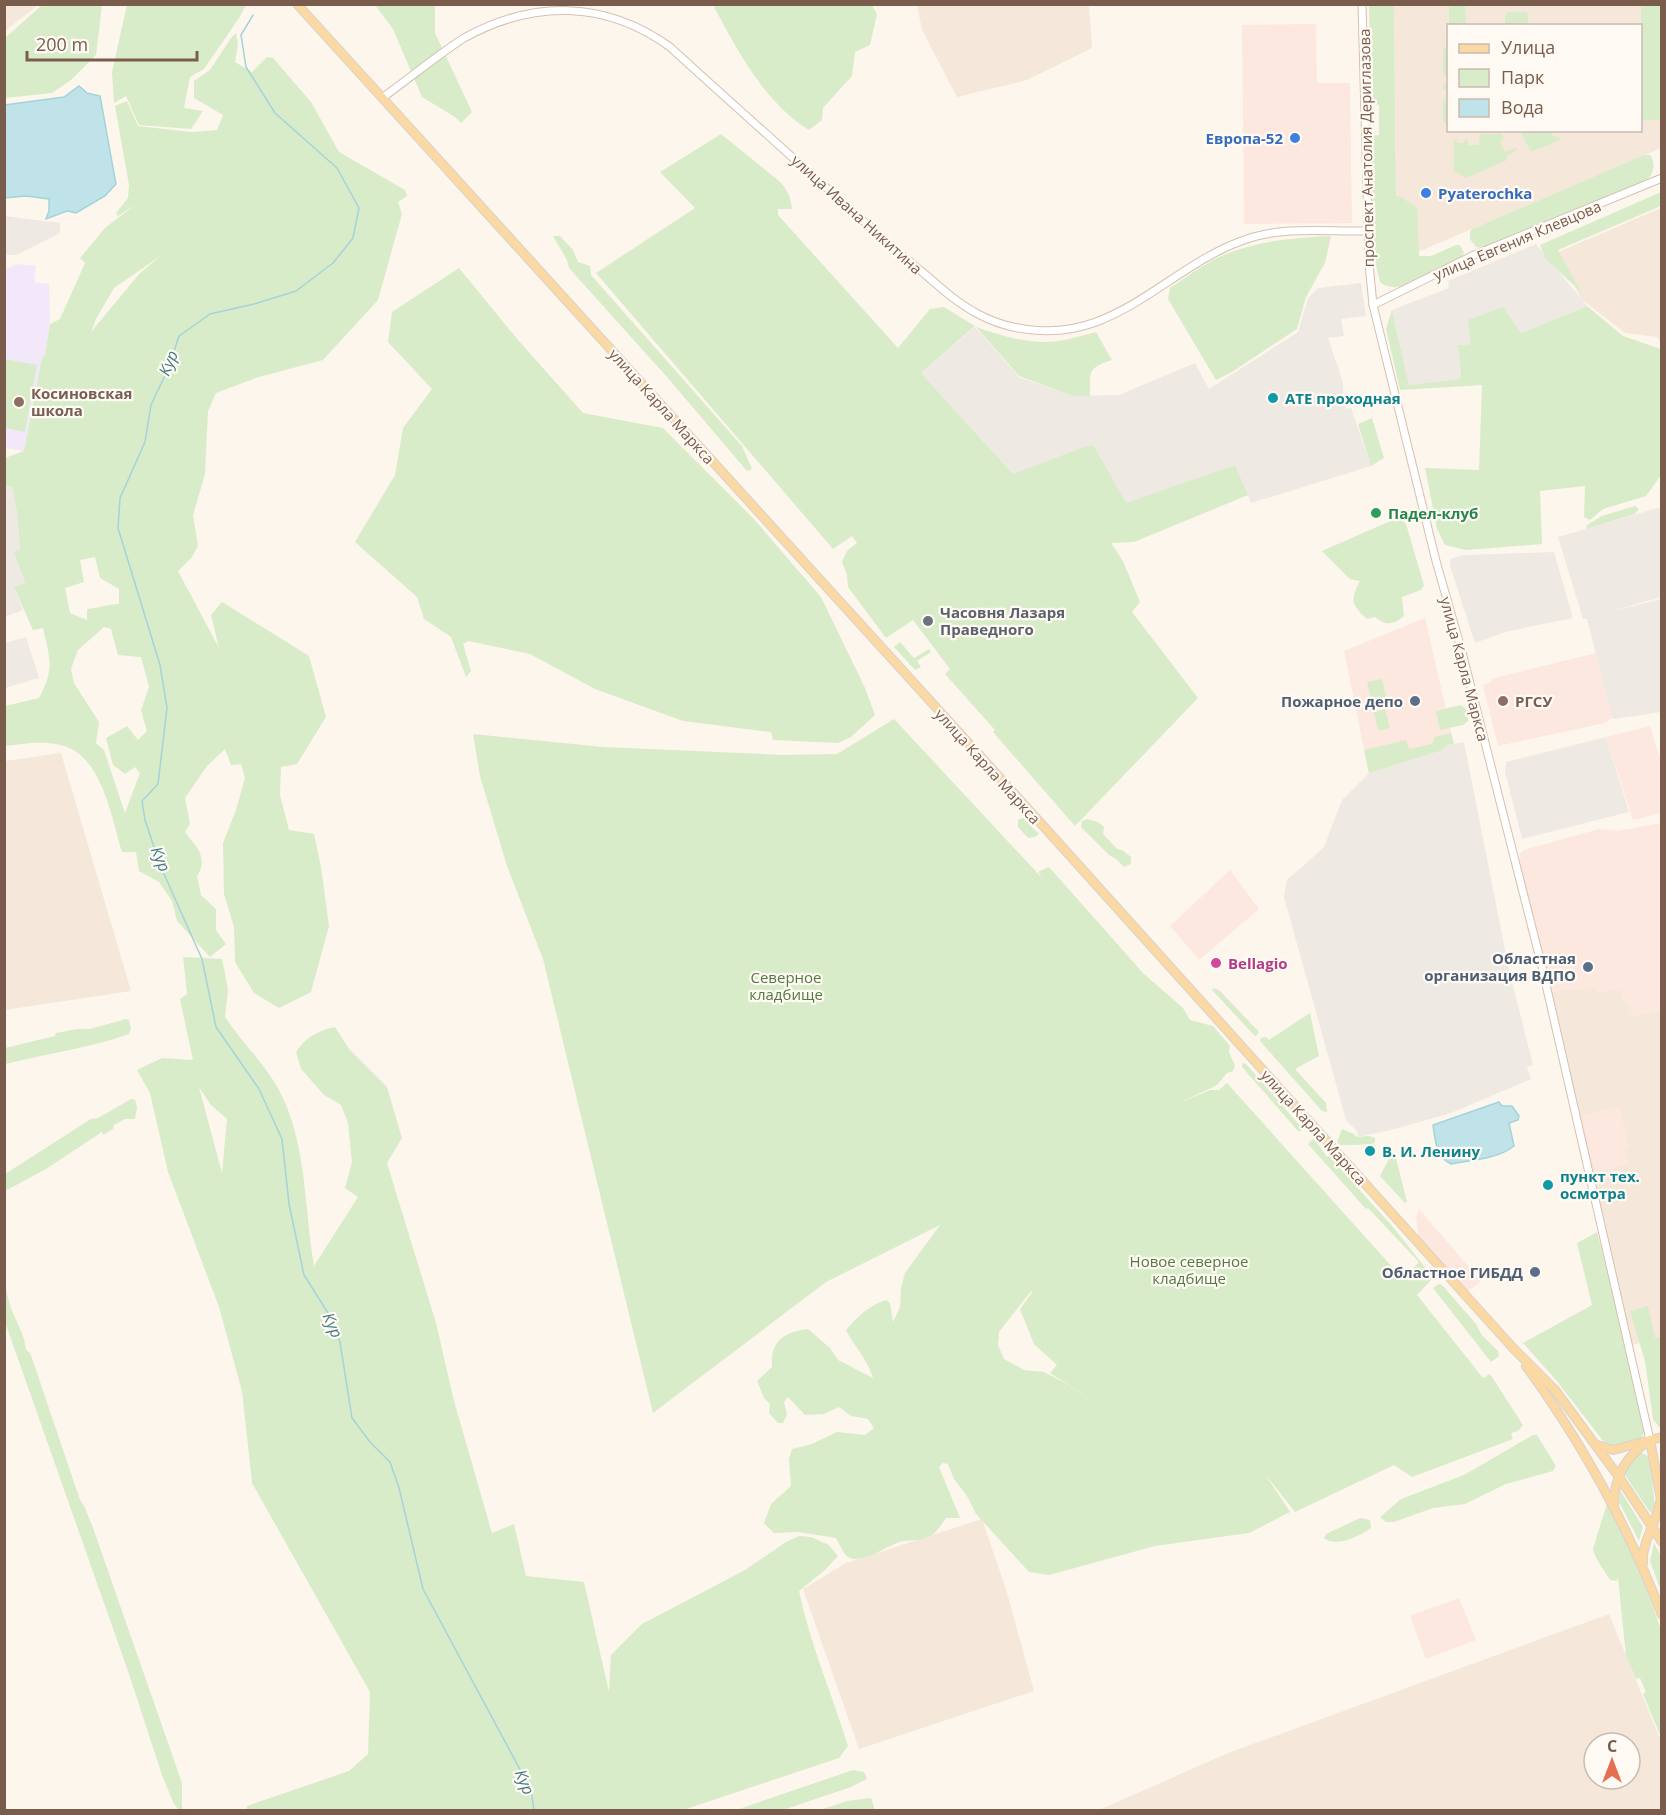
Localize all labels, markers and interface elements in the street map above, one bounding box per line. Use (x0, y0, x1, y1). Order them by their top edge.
scale bar (27, 24, 196, 62)
legend (1447, 24, 1642, 132)
street label: проспект Анатолия Дериглазова (1354, 28, 1378, 268)
text: 200 m (36, 32, 88, 56)
text: Улица (1501, 35, 1555, 59)
text: Парк (1501, 65, 1545, 89)
text: Вода (1501, 95, 1544, 119)
place label: Европа-52 (1206, 128, 1283, 148)
marker: Европа-52 (1288, 131, 1302, 145)
street label: улица Ивана Никитина (787, 150, 927, 278)
place label: Pyaterochka (1438, 183, 1532, 203)
marker: Pyaterochka (1419, 186, 1433, 200)
street label: улица Евгения Клевцова (1430, 196, 1604, 284)
street label: улица Карла Маркса (605, 344, 719, 468)
water label: Кур (153, 347, 183, 379)
place label: Косиновская школа (31, 383, 132, 420)
place label: АТЕ проходная (1285, 388, 1401, 408)
marker: АТЕ проходная (1266, 391, 1280, 405)
marker: Косиновская школа (12, 395, 26, 409)
place label: Падел-клуб (1388, 503, 1478, 523)
marker: Падел-клуб (1369, 506, 1383, 520)
street label: улица Карла Маркса (1436, 594, 1494, 744)
place label: Часовня Лазаря Праведного (940, 602, 1065, 639)
marker: Часовня Лазаря Праведного (921, 614, 935, 628)
place label: Пожарное депо (1281, 691, 1403, 711)
place label: РГСУ (1515, 691, 1552, 711)
marker: Пожарное депо (1408, 694, 1422, 708)
marker: РГСУ (1496, 694, 1510, 708)
street label: улица Карла Маркса (931, 704, 1045, 828)
water label: Кур (146, 843, 176, 875)
place label: Областная организация ВДПО (1424, 948, 1576, 985)
place label: Bellagio (1228, 953, 1288, 973)
marker: Bellagio (1209, 956, 1223, 970)
marker: Областная организация ВДПО (1581, 960, 1595, 974)
park label: Северное кладбище (749, 967, 823, 1004)
street label: улица Карла Маркса (1257, 1065, 1371, 1189)
place label: В. И. Ленину (1382, 1141, 1480, 1161)
marker: В. И. Ленину (1363, 1144, 1377, 1158)
place label: пункт тех. осмотра (1560, 1166, 1640, 1203)
marker: пункт тех. осмотра (1541, 1178, 1555, 1192)
park label: Новое северное кладбище (1130, 1251, 1248, 1288)
place label: Областное ГИБДД (1382, 1262, 1524, 1282)
marker: Областное ГИБДД (1528, 1265, 1542, 1279)
water label: Кур (318, 1309, 348, 1341)
north arrow (1582, 1731, 1642, 1791)
text: С (1607, 1735, 1617, 1757)
water label: Кур (510, 1766, 540, 1798)

